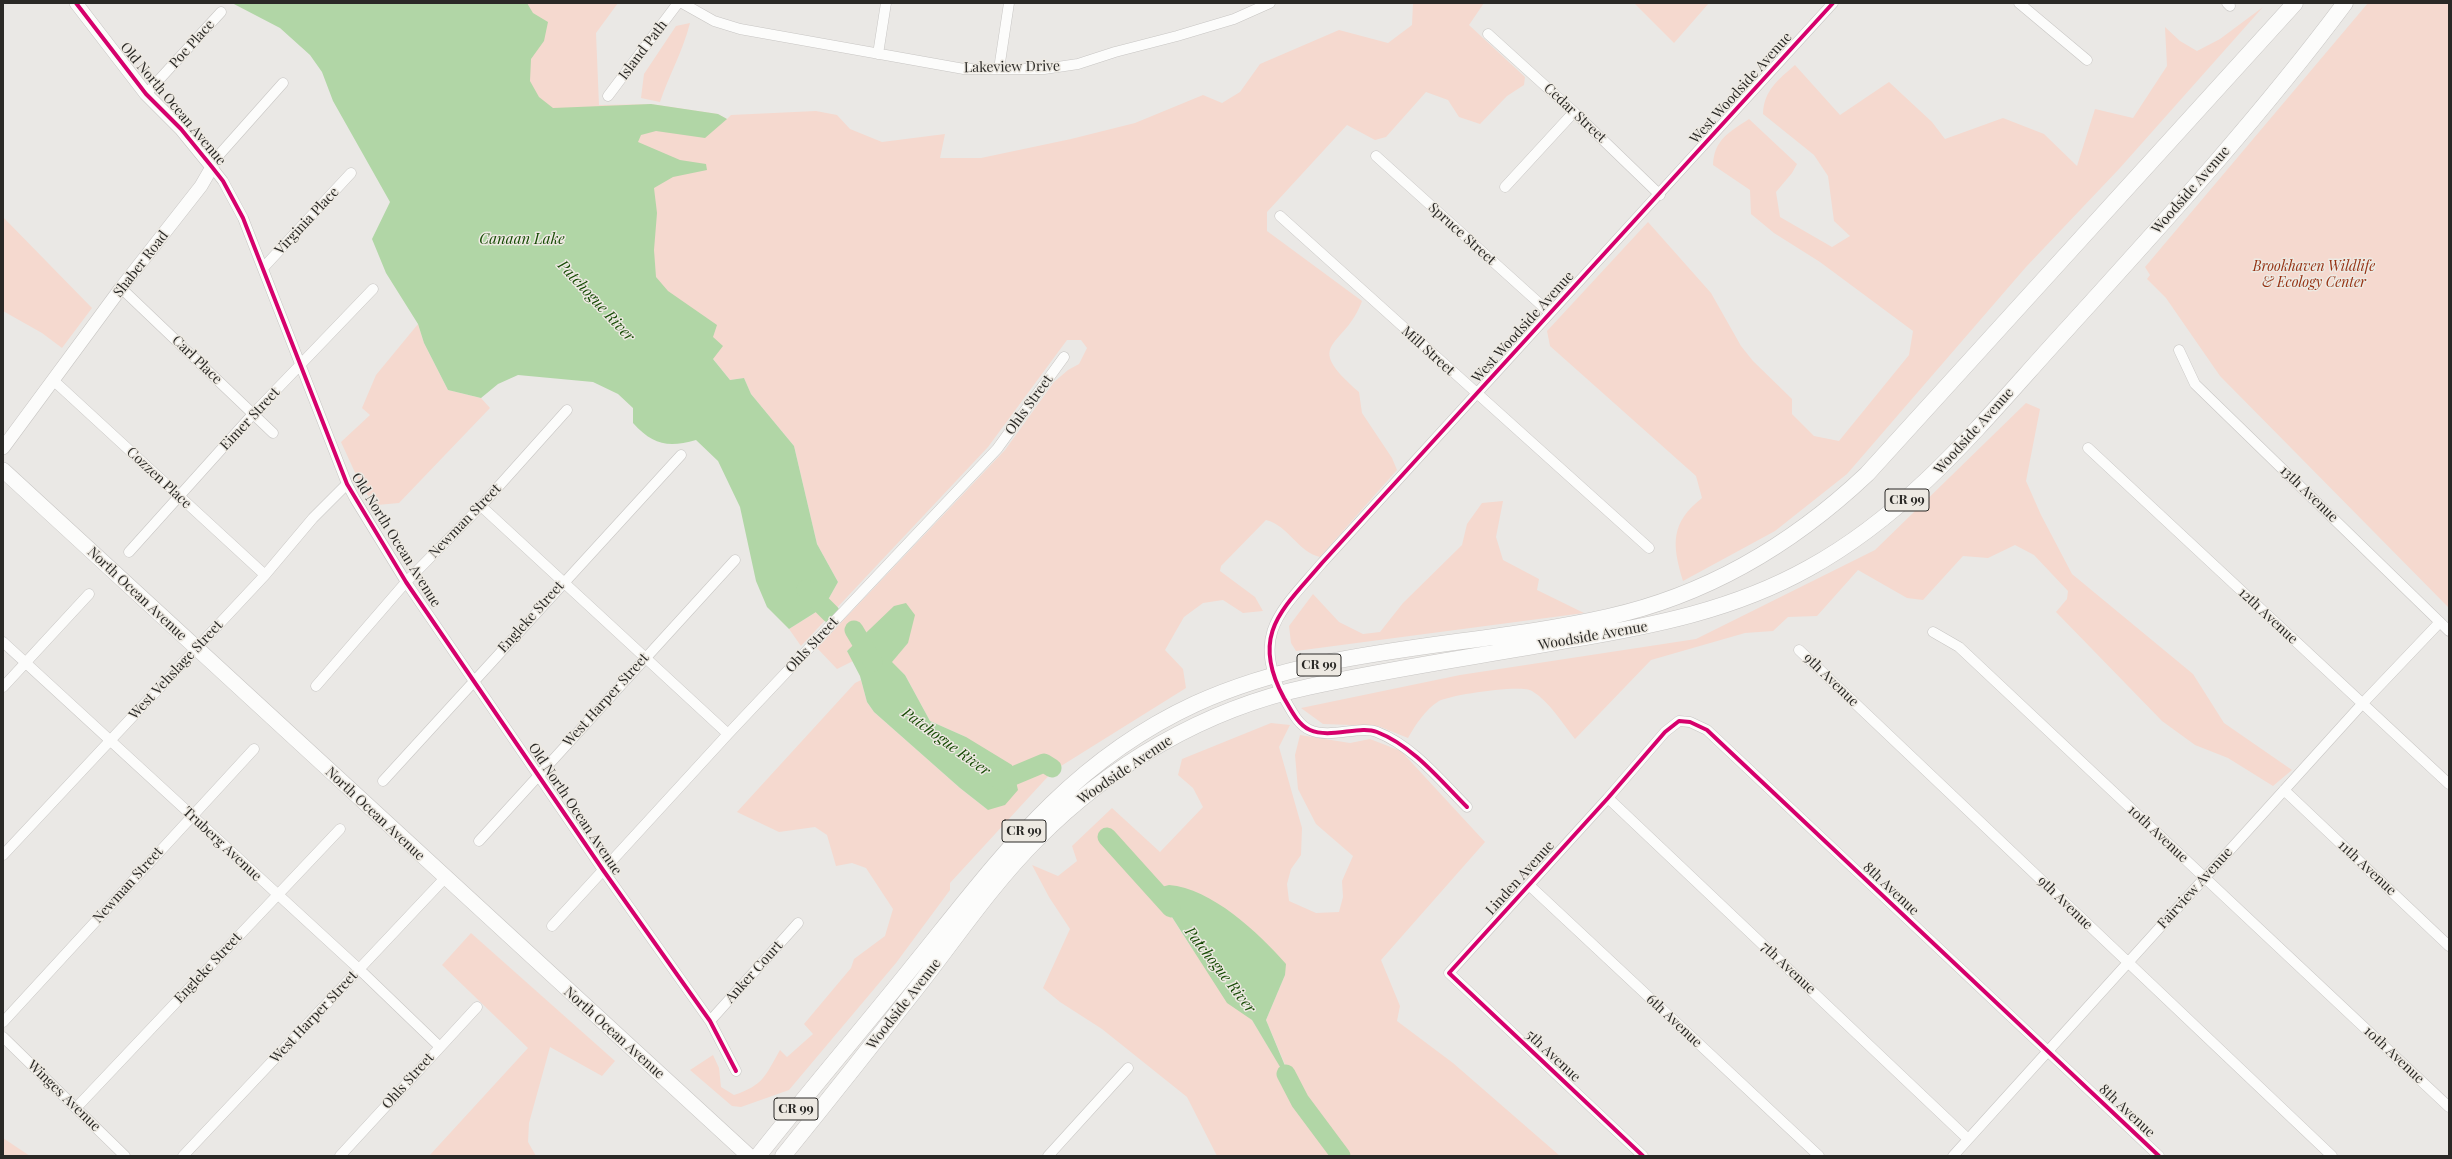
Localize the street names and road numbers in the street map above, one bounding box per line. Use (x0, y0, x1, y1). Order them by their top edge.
street label: Poe Place (166, 16, 218, 72)
street label: Island Path (615, 17, 671, 83)
street label: West Woodside Avenue (1687, 29, 1795, 147)
street label: Old North Ocean Avenue (117, 39, 229, 169)
street label: Lakeview Drive (964, 58, 1060, 76)
street label: Cedar Street (1540, 80, 1610, 146)
street label: Woodside Avenue (2148, 143, 2234, 237)
street label: Virginia Place (271, 184, 343, 258)
street label: Spruce Street (1425, 199, 1499, 269)
street label: Shaber Road (110, 228, 172, 300)
street label: West Woodside Avenue (1469, 268, 1577, 386)
street label: Mill Street (1398, 323, 1458, 379)
street label: Carl Place (169, 332, 225, 388)
street label: Ohls Street (1002, 372, 1056, 438)
street label: Eimer Street (217, 384, 283, 454)
street label: Woodside Avenue (1931, 384, 2017, 478)
street label: Cozzen Place (123, 444, 195, 512)
street label: 13th Avenue (2277, 462, 2341, 526)
street label: Old North Ocean Avenue (348, 470, 444, 610)
street label: Newman Street (426, 481, 504, 561)
road number: CR 99 (1885, 489, 1929, 511)
street label: North Ocean Avenue (84, 544, 190, 644)
street label: Engleke Street (494, 578, 568, 656)
street label: 12th Avenue (2235, 584, 2301, 648)
street label: Ohls Street (782, 614, 842, 676)
street label: West Vehslage Street (126, 617, 226, 723)
street label: Woodside Avenue (1537, 618, 1649, 654)
street label: West Harper Street (560, 650, 652, 750)
street label: 9th Avenue (1800, 650, 1862, 710)
road number: CR 99 (1297, 654, 1341, 676)
street label: Woodside Avenue (1075, 732, 1175, 808)
street label: Old North Ocean Avenue (525, 740, 625, 878)
street label: North Ocean Avenue (322, 764, 428, 864)
street label: 10th Avenue (2124, 802, 2192, 866)
street label: Truberg Avenue (179, 803, 265, 885)
road number: CR 99 (1002, 820, 1046, 842)
street label: Linden Avenue (1482, 837, 1558, 919)
street label: 11th Avenue (2334, 837, 2400, 899)
street label: Newman Street (90, 844, 166, 926)
street label: Fairview Avenue (2154, 844, 2236, 932)
street label: 8th Avenue (1860, 859, 1922, 919)
street label: 9th Avenue (2034, 873, 2096, 933)
street label: Engleke Street (171, 929, 245, 1007)
street label: Anker Court (722, 937, 786, 1007)
street label: 7th Avenue (1757, 938, 1819, 998)
street label: Woodside Avenue (863, 955, 945, 1053)
street label: West Harper Street (267, 967, 361, 1067)
street label: North Ocean Avenue (560, 983, 668, 1083)
street label: 6th Avenue (1643, 991, 1705, 1051)
street label: 10th Avenue (2360, 1023, 2428, 1087)
street label: 5th Avenue (1522, 1026, 1584, 1086)
street label: Ohls Street (378, 1049, 438, 1113)
street label: Winges Avenue (24, 1057, 104, 1135)
street label: 8th Avenue (2096, 1081, 2158, 1141)
road number: CR 99 (774, 1098, 818, 1120)

